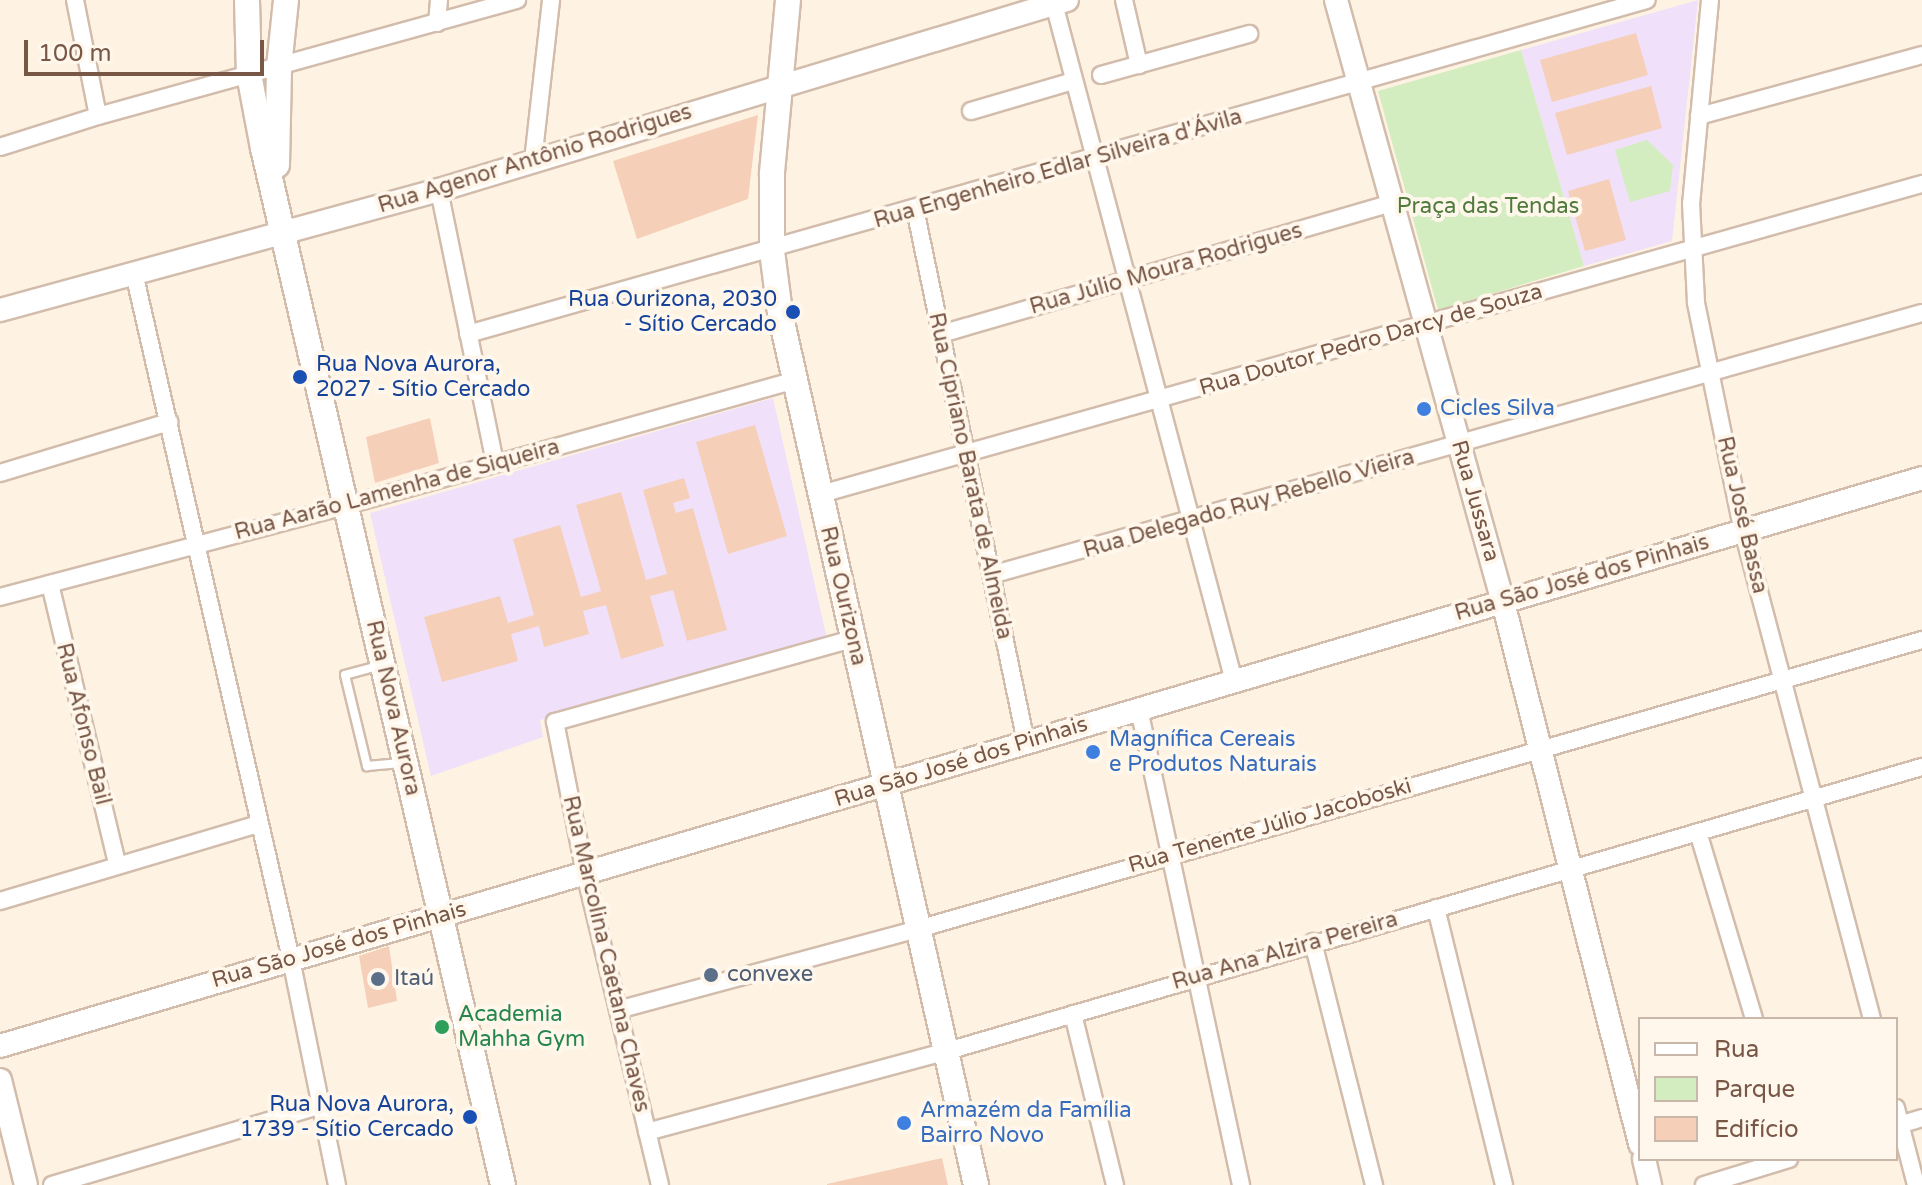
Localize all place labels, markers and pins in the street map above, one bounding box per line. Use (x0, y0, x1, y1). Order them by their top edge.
place label: Rua Ourizona, 2030 - Sítio Cercado (568, 286, 777, 338)
marker: Rua Ourizona, 2030 - Sítio Cercado (784, 303, 802, 321)
place label: Rua Nova Aurora, 2027 - Sítio Cercado (316, 351, 530, 402)
marker: Rua Nova Aurora, 2027 - Sítio Cercado (291, 368, 309, 386)
place label: Cicles Silva (1440, 396, 1555, 422)
marker: Cicles Silva (1415, 400, 1433, 418)
place label: Magnífica Cereais e Produtos Naturais (1109, 726, 1317, 778)
marker: Magnífica Cereais e Produtos Naturais (1084, 743, 1102, 761)
place label: convexe (727, 962, 813, 988)
place label: Itaú (394, 966, 434, 992)
marker: convexe (702, 966, 720, 984)
marker: Itaú (369, 970, 387, 988)
place label: Academia Mahha Gym (458, 1001, 585, 1052)
marker: Academia Mahha Gym (433, 1018, 451, 1036)
place label: Rua Nova Aurora, 1739 - Sítio Cercado (240, 1091, 454, 1142)
place label: Armazém da Família Bairro Novo (920, 1097, 1132, 1148)
marker: Rua Nova Aurora, 1739 - Sítio Cercado (461, 1108, 479, 1126)
marker: Armazém da Família Bairro Novo (895, 1114, 913, 1132)

